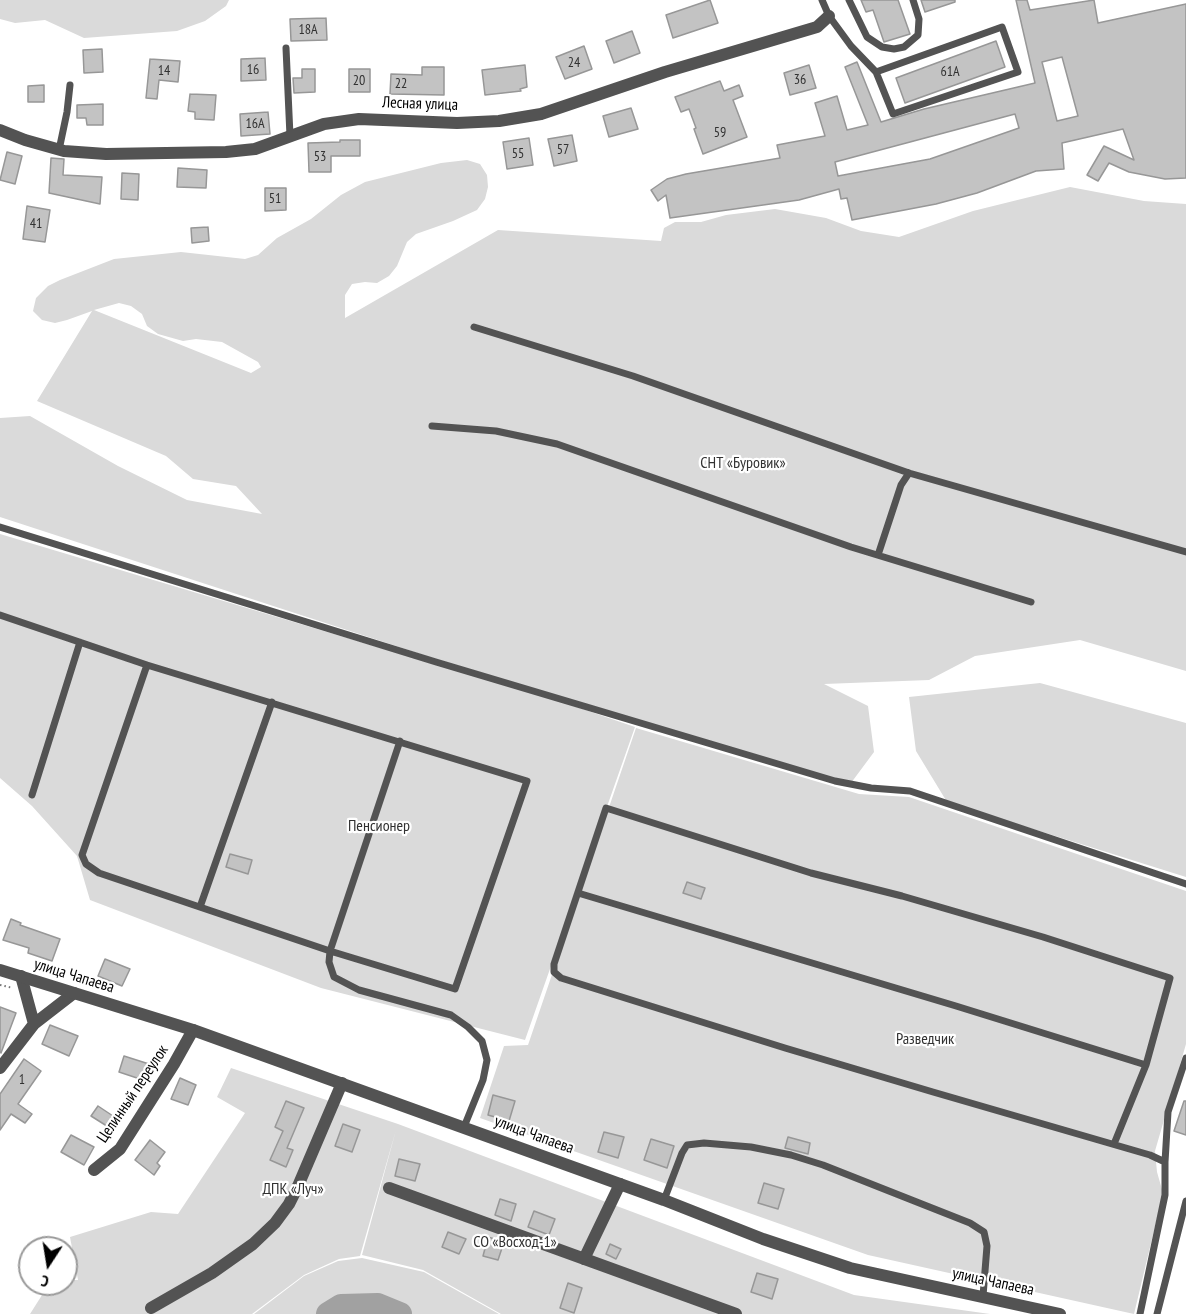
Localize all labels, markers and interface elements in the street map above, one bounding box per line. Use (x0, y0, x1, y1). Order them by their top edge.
house number: 18А (298, 22, 318, 38)
house number: 24 (568, 55, 580, 71)
house number: 16 (247, 62, 259, 78)
house number: 14 (158, 63, 170, 79)
house number: 61А (940, 64, 960, 80)
house number: 36 (794, 72, 806, 88)
house number: 20 (353, 73, 365, 89)
house number: 22 (395, 76, 407, 92)
street label: Лесная улица (382, 93, 458, 115)
house number: 16А (245, 116, 265, 132)
house number: 59 (714, 125, 726, 141)
house number: 57 (557, 142, 569, 158)
house number: 55 (512, 146, 524, 162)
house number: 53 (314, 149, 326, 165)
house number: 51 (269, 191, 281, 207)
house number: 41 (30, 216, 42, 232)
park label: СНТ «Буровик» (700, 453, 786, 473)
park label: Пенсионер (348, 816, 410, 836)
street label: улица Чапаева (31, 955, 117, 997)
park label: Разведчик (896, 1029, 954, 1049)
street label: Целинный переулок (93, 1042, 173, 1146)
house number: 1 (19, 1072, 25, 1088)
street label: улица Чапаева (492, 1112, 576, 1158)
park label: ДПК «Луч» (262, 1179, 324, 1199)
park label: СО «Восход-1» (473, 1232, 557, 1252)
north arrow (18, 1236, 78, 1296)
street label: улица Чапаева (950, 1264, 1036, 1300)
text: С (39, 1271, 50, 1292)

